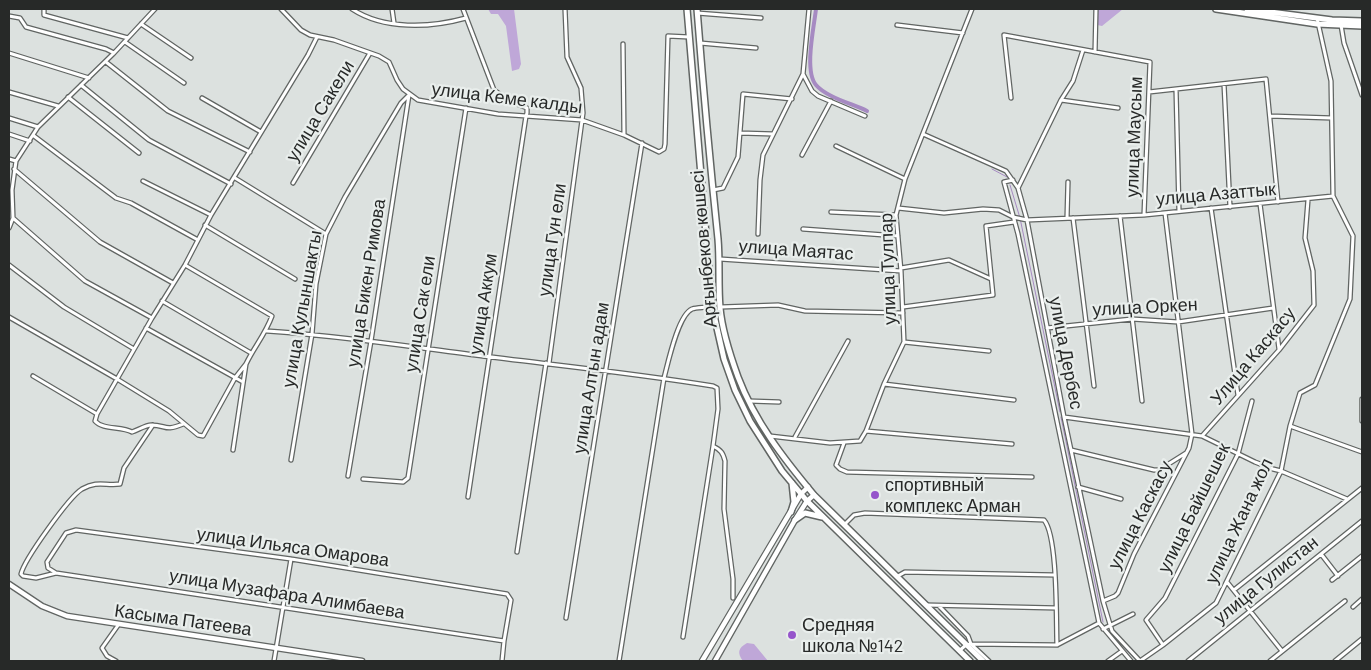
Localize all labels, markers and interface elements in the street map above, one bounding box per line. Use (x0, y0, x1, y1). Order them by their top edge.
street label: улица Сакели (281, 56, 359, 166)
street label: улица Маусым (1121, 76, 1147, 198)
street label: улица Кеме калды (430, 78, 584, 118)
street label: Арғынбеков көшесі (686, 169, 722, 329)
street label: улица Азаттык (1155, 178, 1277, 210)
street label: улица Гун ели (533, 182, 571, 298)
street label: улица Бикен Римова (342, 197, 390, 369)
street label: улица Тулпар (875, 213, 901, 325)
street label: улица Кулыншакты (278, 229, 326, 389)
street label: улица Маятас (738, 235, 854, 265)
street label: улица Аккум (464, 252, 502, 356)
street label: улица Сак ели (400, 254, 440, 374)
street label: улица Оркен (1092, 293, 1198, 321)
street label: улица Дербес (1044, 295, 1088, 411)
street label: улица Алтын адам (568, 301, 614, 455)
street label: Улица Каскасу (1206, 303, 1300, 409)
street label: улица Байшешек (1153, 440, 1235, 576)
street label: улица Жана жол (1201, 455, 1277, 587)
street label: улица Каскасу (1103, 457, 1177, 573)
place label: спортивный комплекс Арман (885, 474, 1021, 516)
marker: спортивный комплекс Арман (869, 489, 881, 501)
street label: улица Ильяса Омарова (195, 523, 391, 571)
street label: улица Гулистан (1210, 531, 1322, 629)
street label: улица Музафара Алимбаева (168, 565, 406, 623)
street label: Касыма Патеева (113, 600, 253, 640)
place label: Средняя школа №142 (802, 614, 903, 656)
marker: Средняя школа №142 (786, 629, 798, 641)

